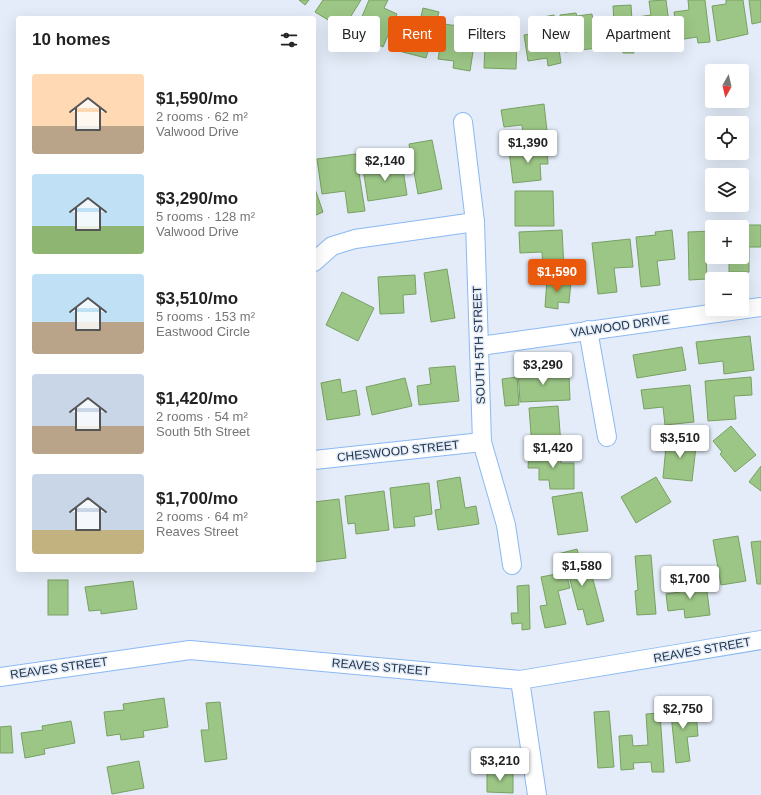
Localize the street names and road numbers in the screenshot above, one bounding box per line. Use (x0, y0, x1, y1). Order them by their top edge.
street label: SOUTH 5TH STREET (470, 285, 488, 405)
street label: VALWOOD DRIVE (570, 312, 670, 340)
street label: CHESWOOD STREET (336, 438, 460, 464)
street label: REAVES STREET (652, 634, 752, 665)
street label: REAVES STREET (9, 654, 109, 682)
street label: REAVES STREET (331, 656, 431, 678)

